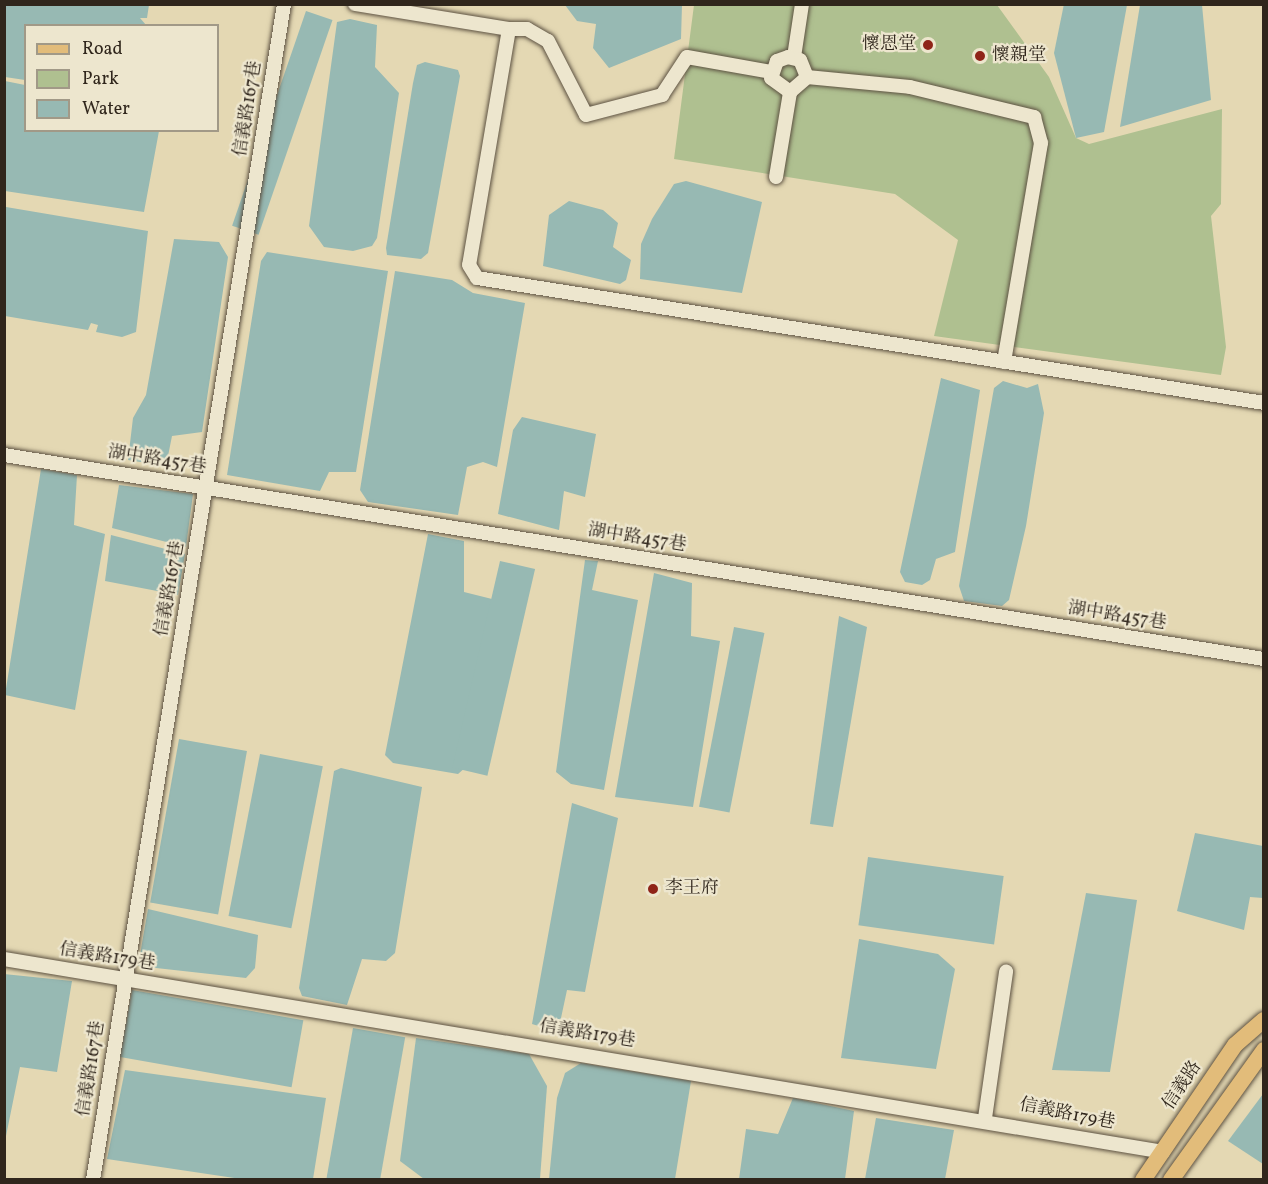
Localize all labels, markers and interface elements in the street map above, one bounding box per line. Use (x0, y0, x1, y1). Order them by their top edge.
legend (24, 24, 219, 132)
place label: 懷恩堂 (862, 34, 916, 56)
text: Road (82, 37, 123, 62)
marker: 懷恩堂 (921, 38, 935, 52)
place label: 懷親堂 (992, 45, 1046, 67)
marker: 懷親堂 (973, 49, 987, 63)
street label: 信義路167巷 (231, 59, 267, 159)
text: Park (82, 67, 119, 92)
text: Water (82, 97, 130, 122)
street label: 湖中路457巷 (106, 443, 208, 479)
street label: 湖中路457巷 (586, 521, 688, 557)
street label: 信義路167巷 (152, 539, 190, 639)
street label: 湖中路457巷 (1066, 599, 1168, 635)
place label: 李王府 (665, 878, 719, 900)
marker: 李王府 (646, 882, 660, 896)
street label: 信義路179巷 (57, 940, 157, 976)
street label: 信義路179巷 (537, 1017, 637, 1053)
street label: 信義路167巷 (74, 1019, 110, 1119)
street label: 信義路 (1159, 1058, 1207, 1114)
street label: 信義路179巷 (1017, 1095, 1117, 1135)

